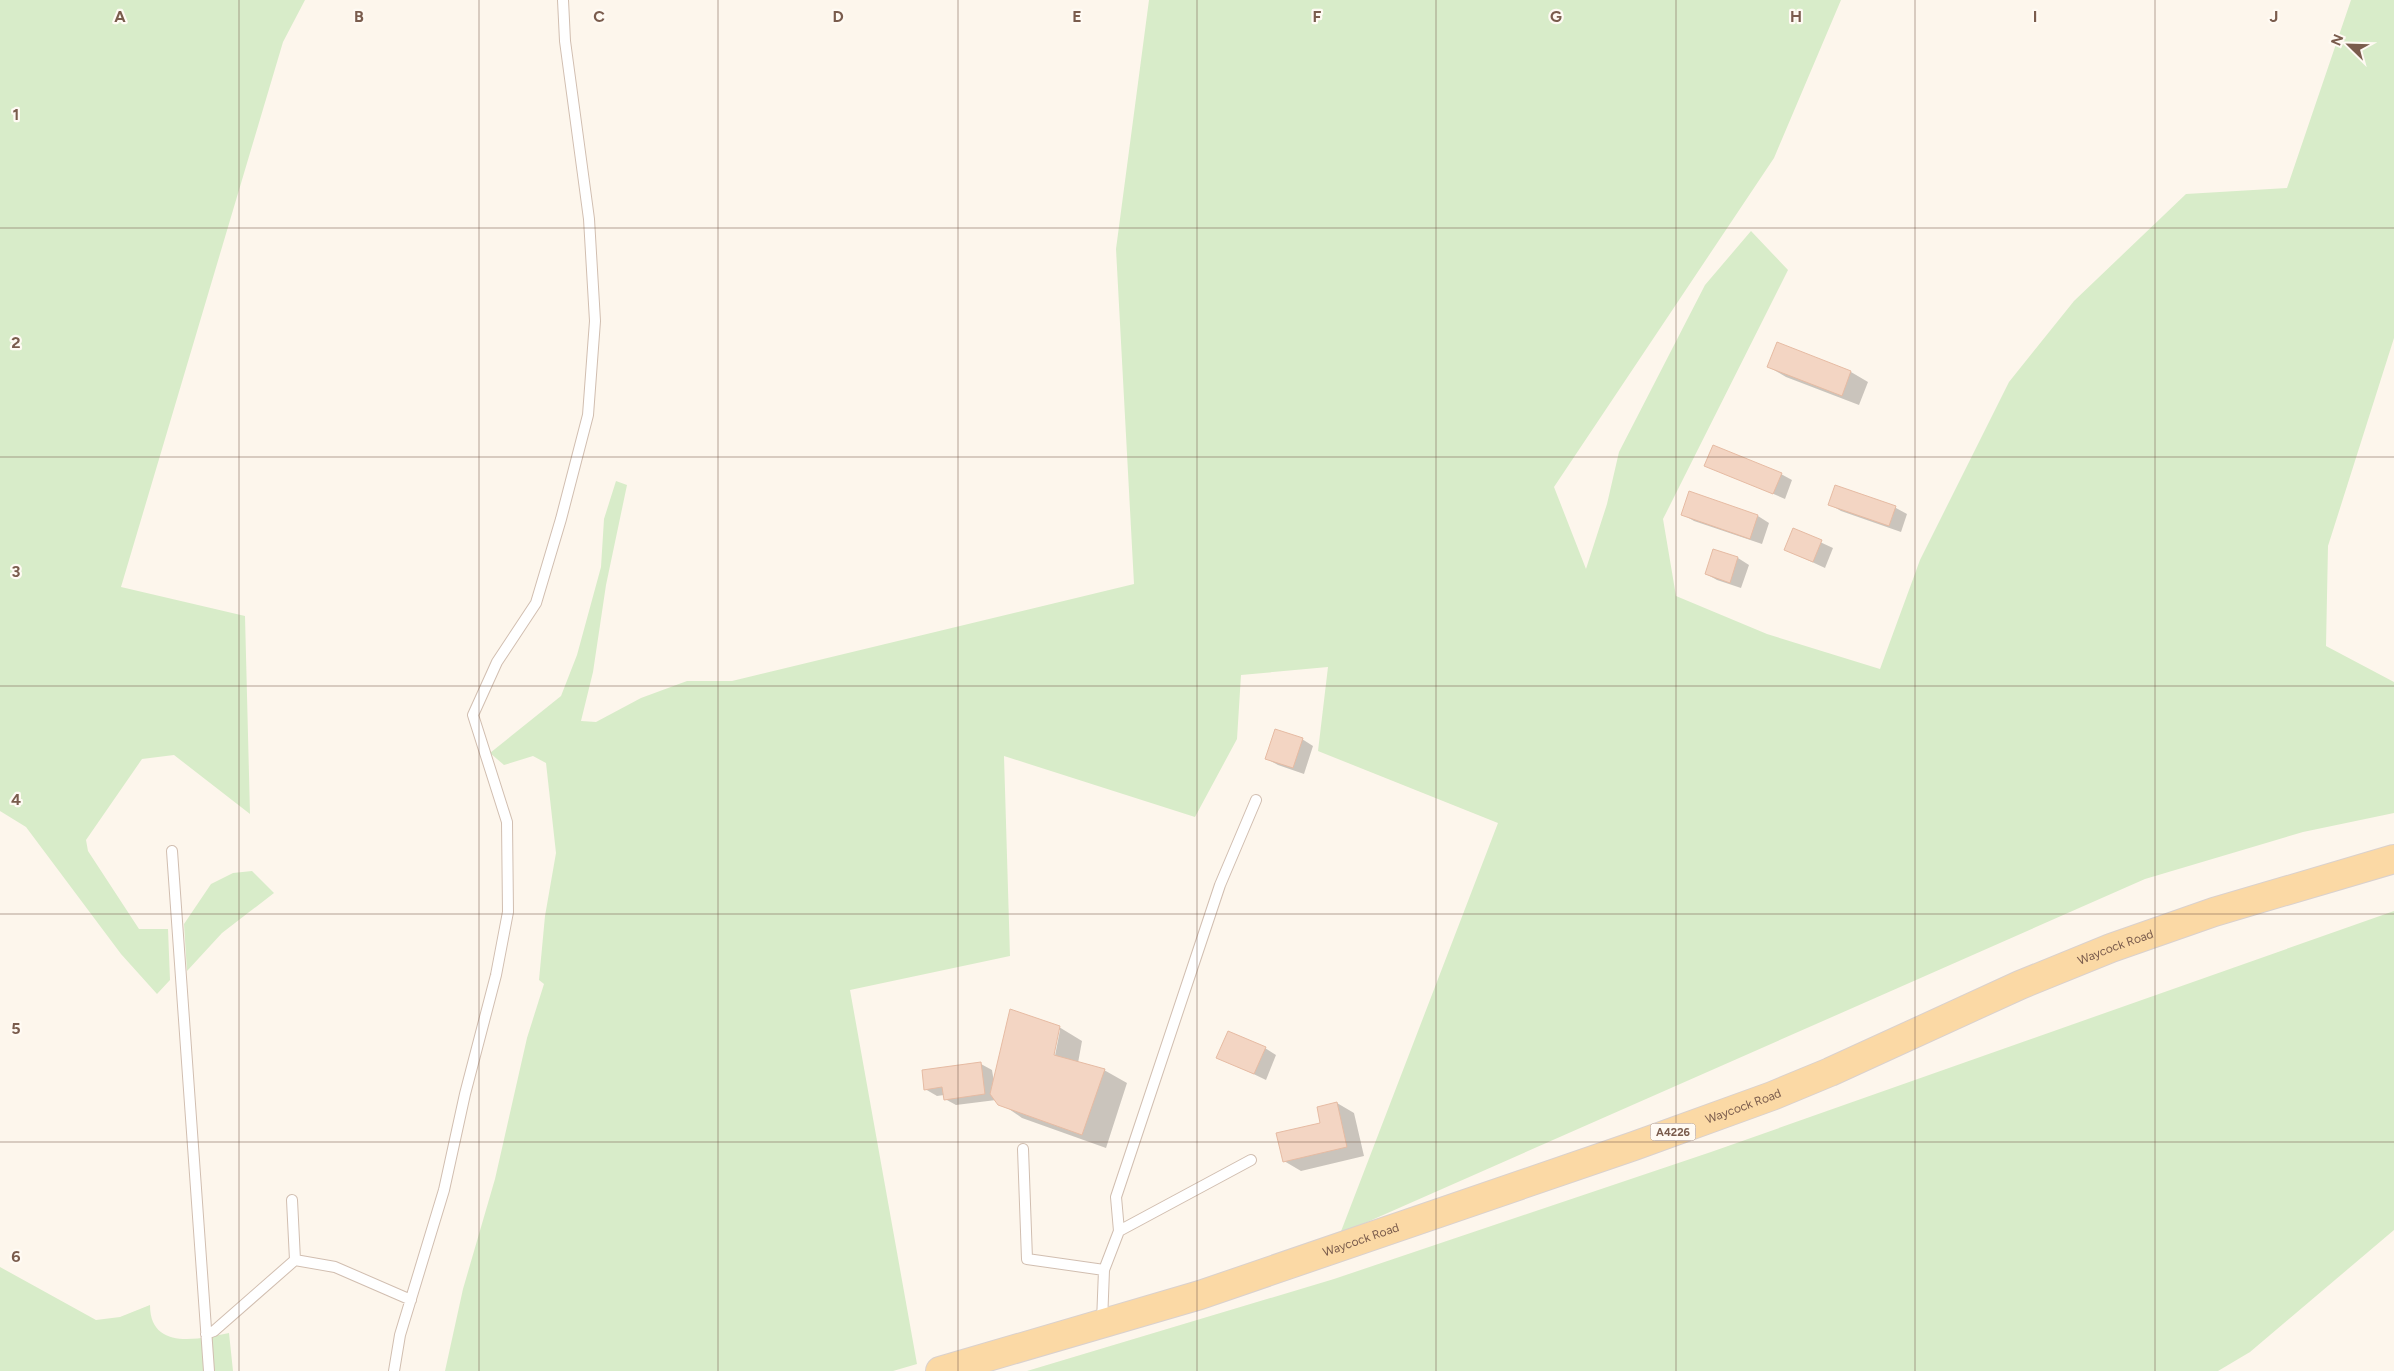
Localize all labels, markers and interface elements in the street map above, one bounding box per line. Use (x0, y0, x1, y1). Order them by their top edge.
text: A (114, 7, 126, 26)
text: B (354, 7, 364, 26)
text: C (593, 7, 605, 26)
text: D (832, 7, 844, 26)
text: E (1072, 7, 1082, 26)
text: F (1313, 7, 1322, 26)
text: G (1550, 7, 1562, 26)
text: H (1790, 7, 1802, 26)
text: I (2033, 7, 2037, 26)
text: J (2270, 7, 2278, 26)
north arrow (2324, 20, 2374, 70)
text: N (2328, 32, 2347, 48)
text: 1 (13, 105, 19, 124)
text: 2 (11, 333, 21, 352)
text: 3 (12, 562, 21, 581)
text: 4 (11, 790, 21, 809)
street label: Waycock Road (2076, 927, 2155, 968)
text: 5 (11, 1019, 21, 1038)
street label: Waycock Road (1703, 1086, 1783, 1127)
road number: A4226 (1650, 1124, 1696, 1140)
street label: Waycock Road (1321, 1220, 1401, 1259)
text: 6 (11, 1247, 21, 1266)

